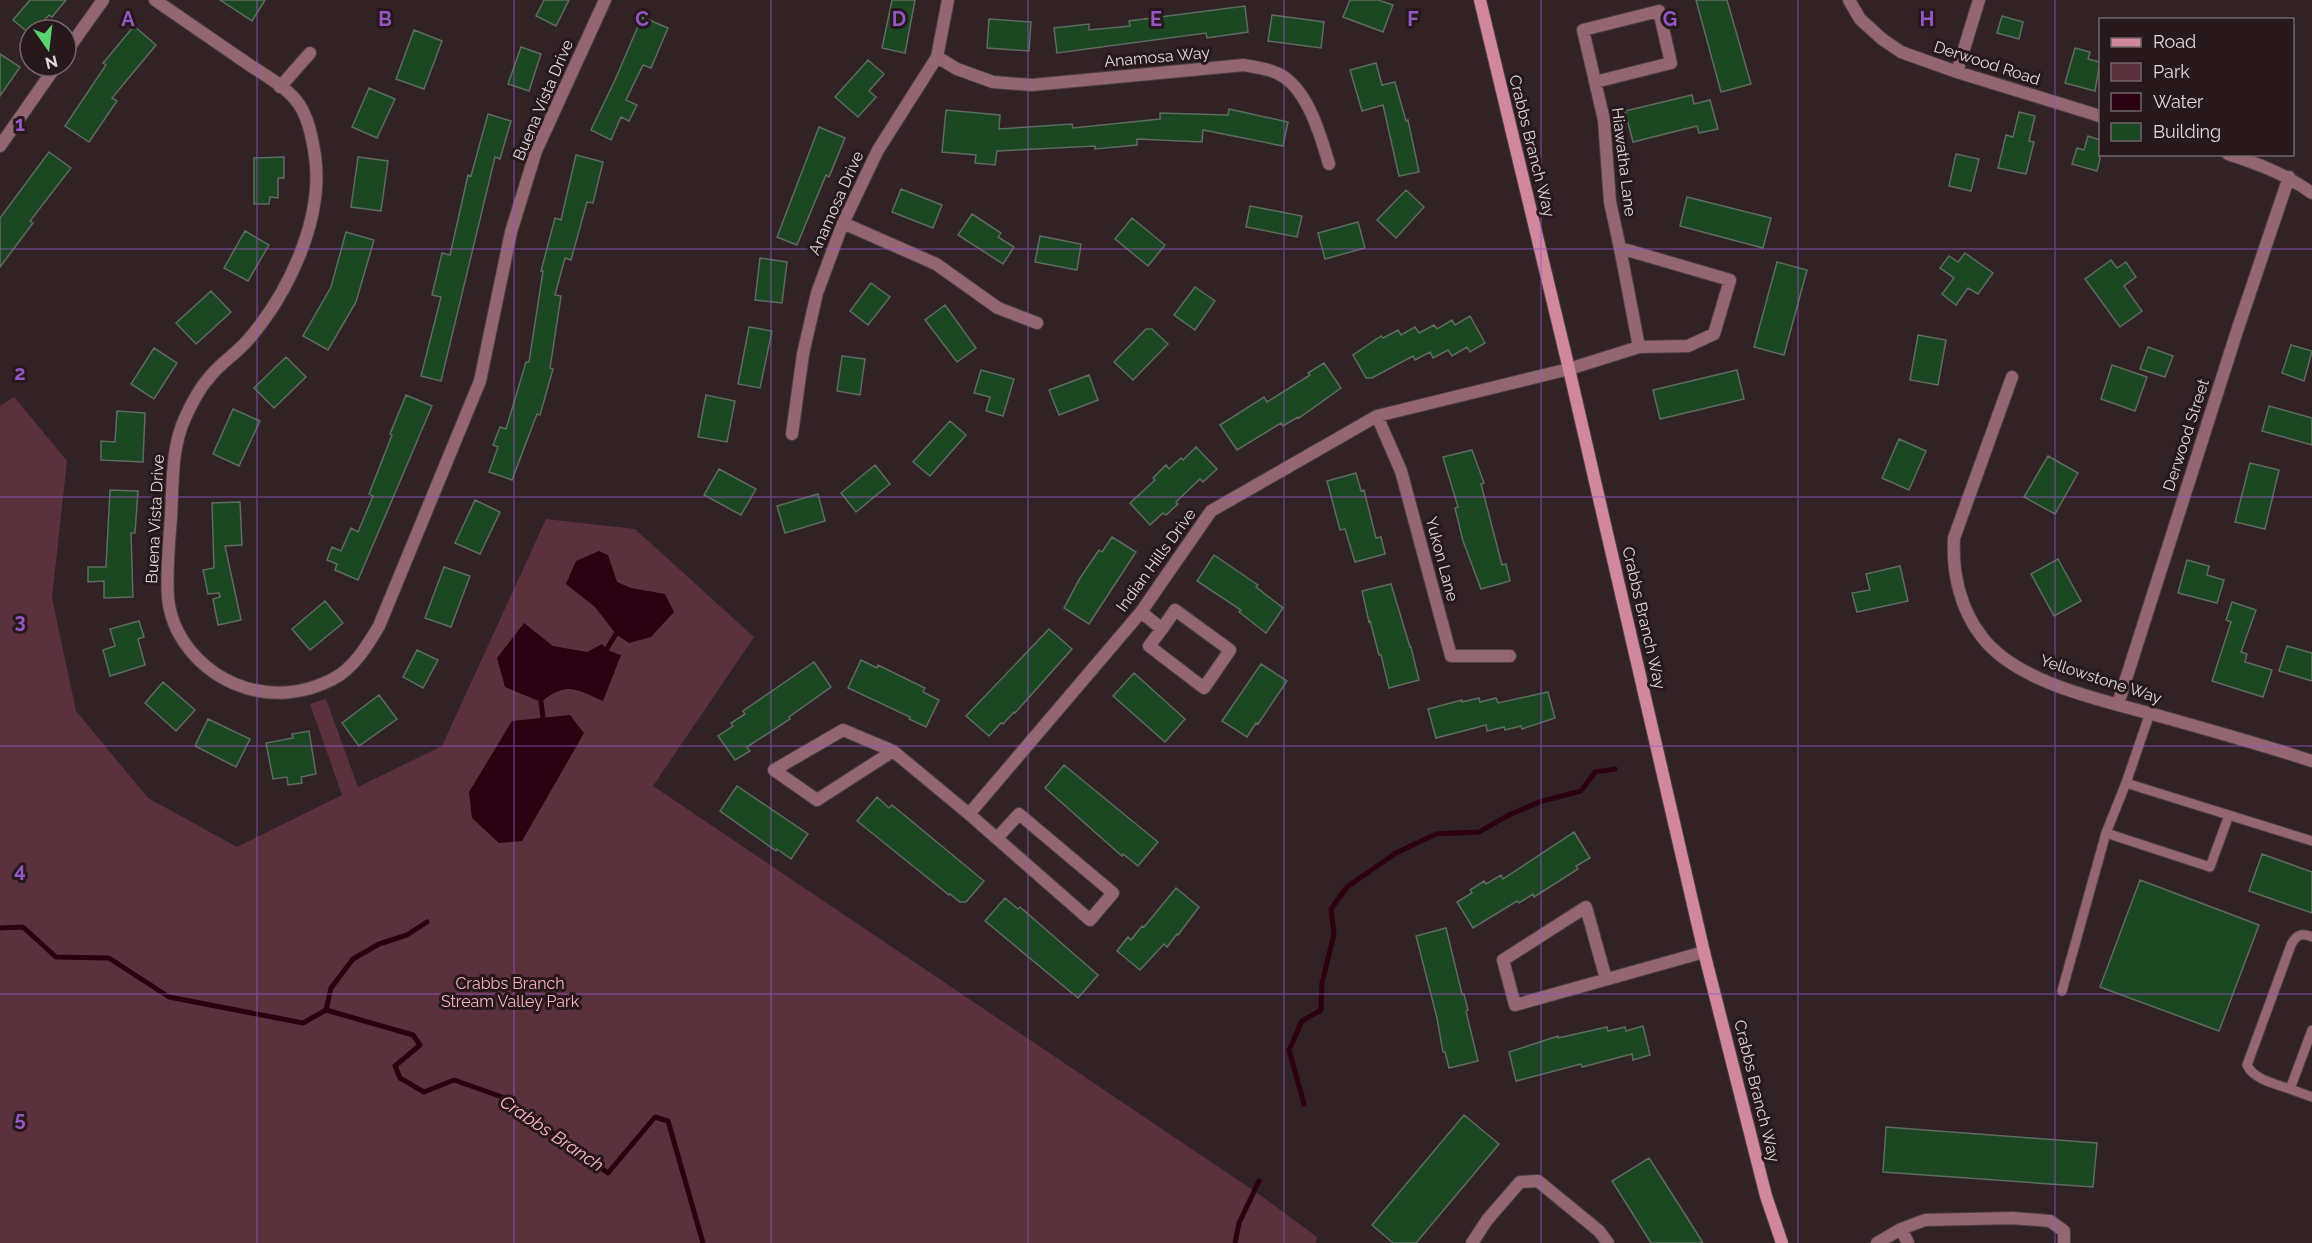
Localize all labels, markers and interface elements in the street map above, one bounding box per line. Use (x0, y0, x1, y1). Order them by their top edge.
text: A (121, 7, 135, 31)
text: B (378, 7, 392, 31)
text: C (635, 7, 649, 31)
text: D (892, 7, 906, 31)
text: E (1150, 7, 1162, 31)
text: F (1407, 7, 1419, 31)
text: G (1663, 7, 1677, 31)
text: H (1920, 7, 1934, 31)
north arrow (18, 18, 78, 78)
legend (2099, 18, 2294, 156)
text: Road (2153, 31, 2196, 52)
street label: Buena Vista Drive (509, 37, 577, 163)
street label: Derwood Road (1931, 37, 2043, 89)
street label: Anamosa Way (1103, 43, 1211, 71)
text: N (43, 51, 60, 73)
text: Park (2153, 61, 2190, 82)
street label: Crabbs Branch Way (1505, 73, 1559, 219)
text: Water (2153, 91, 2204, 112)
street label: Hiawatha Lane (1608, 107, 1640, 217)
text: 1 (15, 112, 25, 136)
text: Building (2153, 121, 2221, 142)
street label: Anamosa Drive (805, 148, 867, 258)
text: 2 (14, 361, 26, 385)
street label: Derwood Street (2159, 376, 2213, 493)
street label: Buena Vista Drive (142, 454, 168, 584)
street label: Indian Hills Drive (1112, 505, 1200, 615)
street label: Yukon Lane (1422, 515, 1462, 603)
street label: Crabbs Branch Way (1618, 545, 1670, 691)
text: 3 (14, 609, 26, 633)
street label: Yellowstone Way (2038, 650, 2165, 708)
text: 4 (14, 858, 26, 882)
park label: Crabbs Branch Stream Valley Park (441, 974, 580, 1011)
street label: Crabbs Branch Way (1730, 1018, 1784, 1164)
water label: Crabbs Branch (496, 1091, 608, 1175)
text: 5 (14, 1107, 26, 1131)

